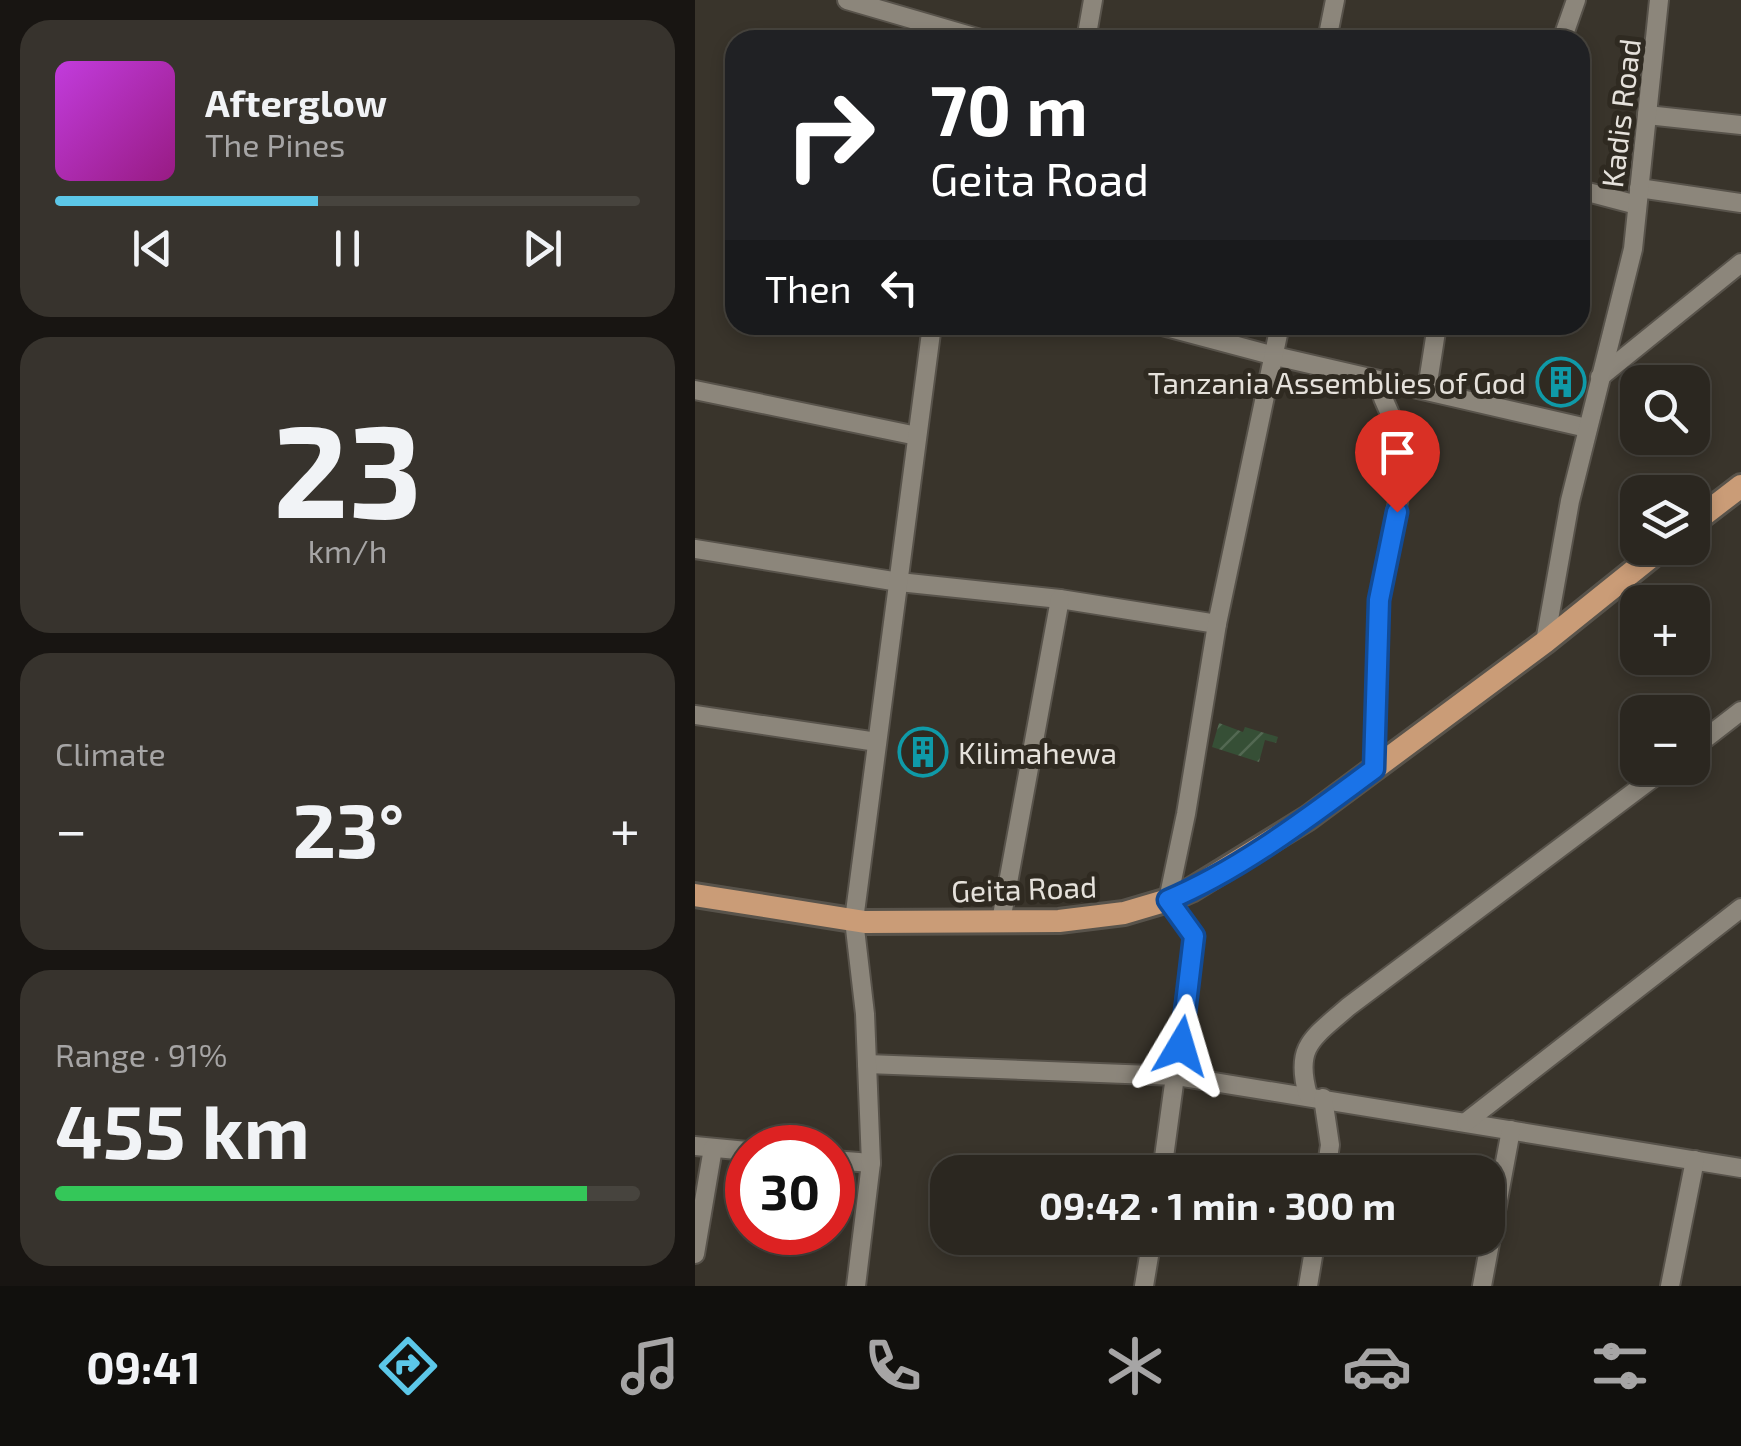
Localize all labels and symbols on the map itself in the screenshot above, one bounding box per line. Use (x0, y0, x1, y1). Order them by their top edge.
street label: Kadis Road (1593, 36, 1647, 190)
building icon: Tanzania Assemblies of God (1535, 356, 1587, 408)
place label: Tanzania Assemblies of God (1148, 364, 1526, 400)
pin (1355, 410, 1440, 513)
building icon: Kilimahewa (897, 726, 949, 778)
place label: Kilimahewa (958, 734, 1117, 770)
street label: Geita Road (950, 867, 1098, 909)
position arrow (1129, 994, 1233, 1098)
speed limit sign: 30 (725, 1125, 855, 1255)

